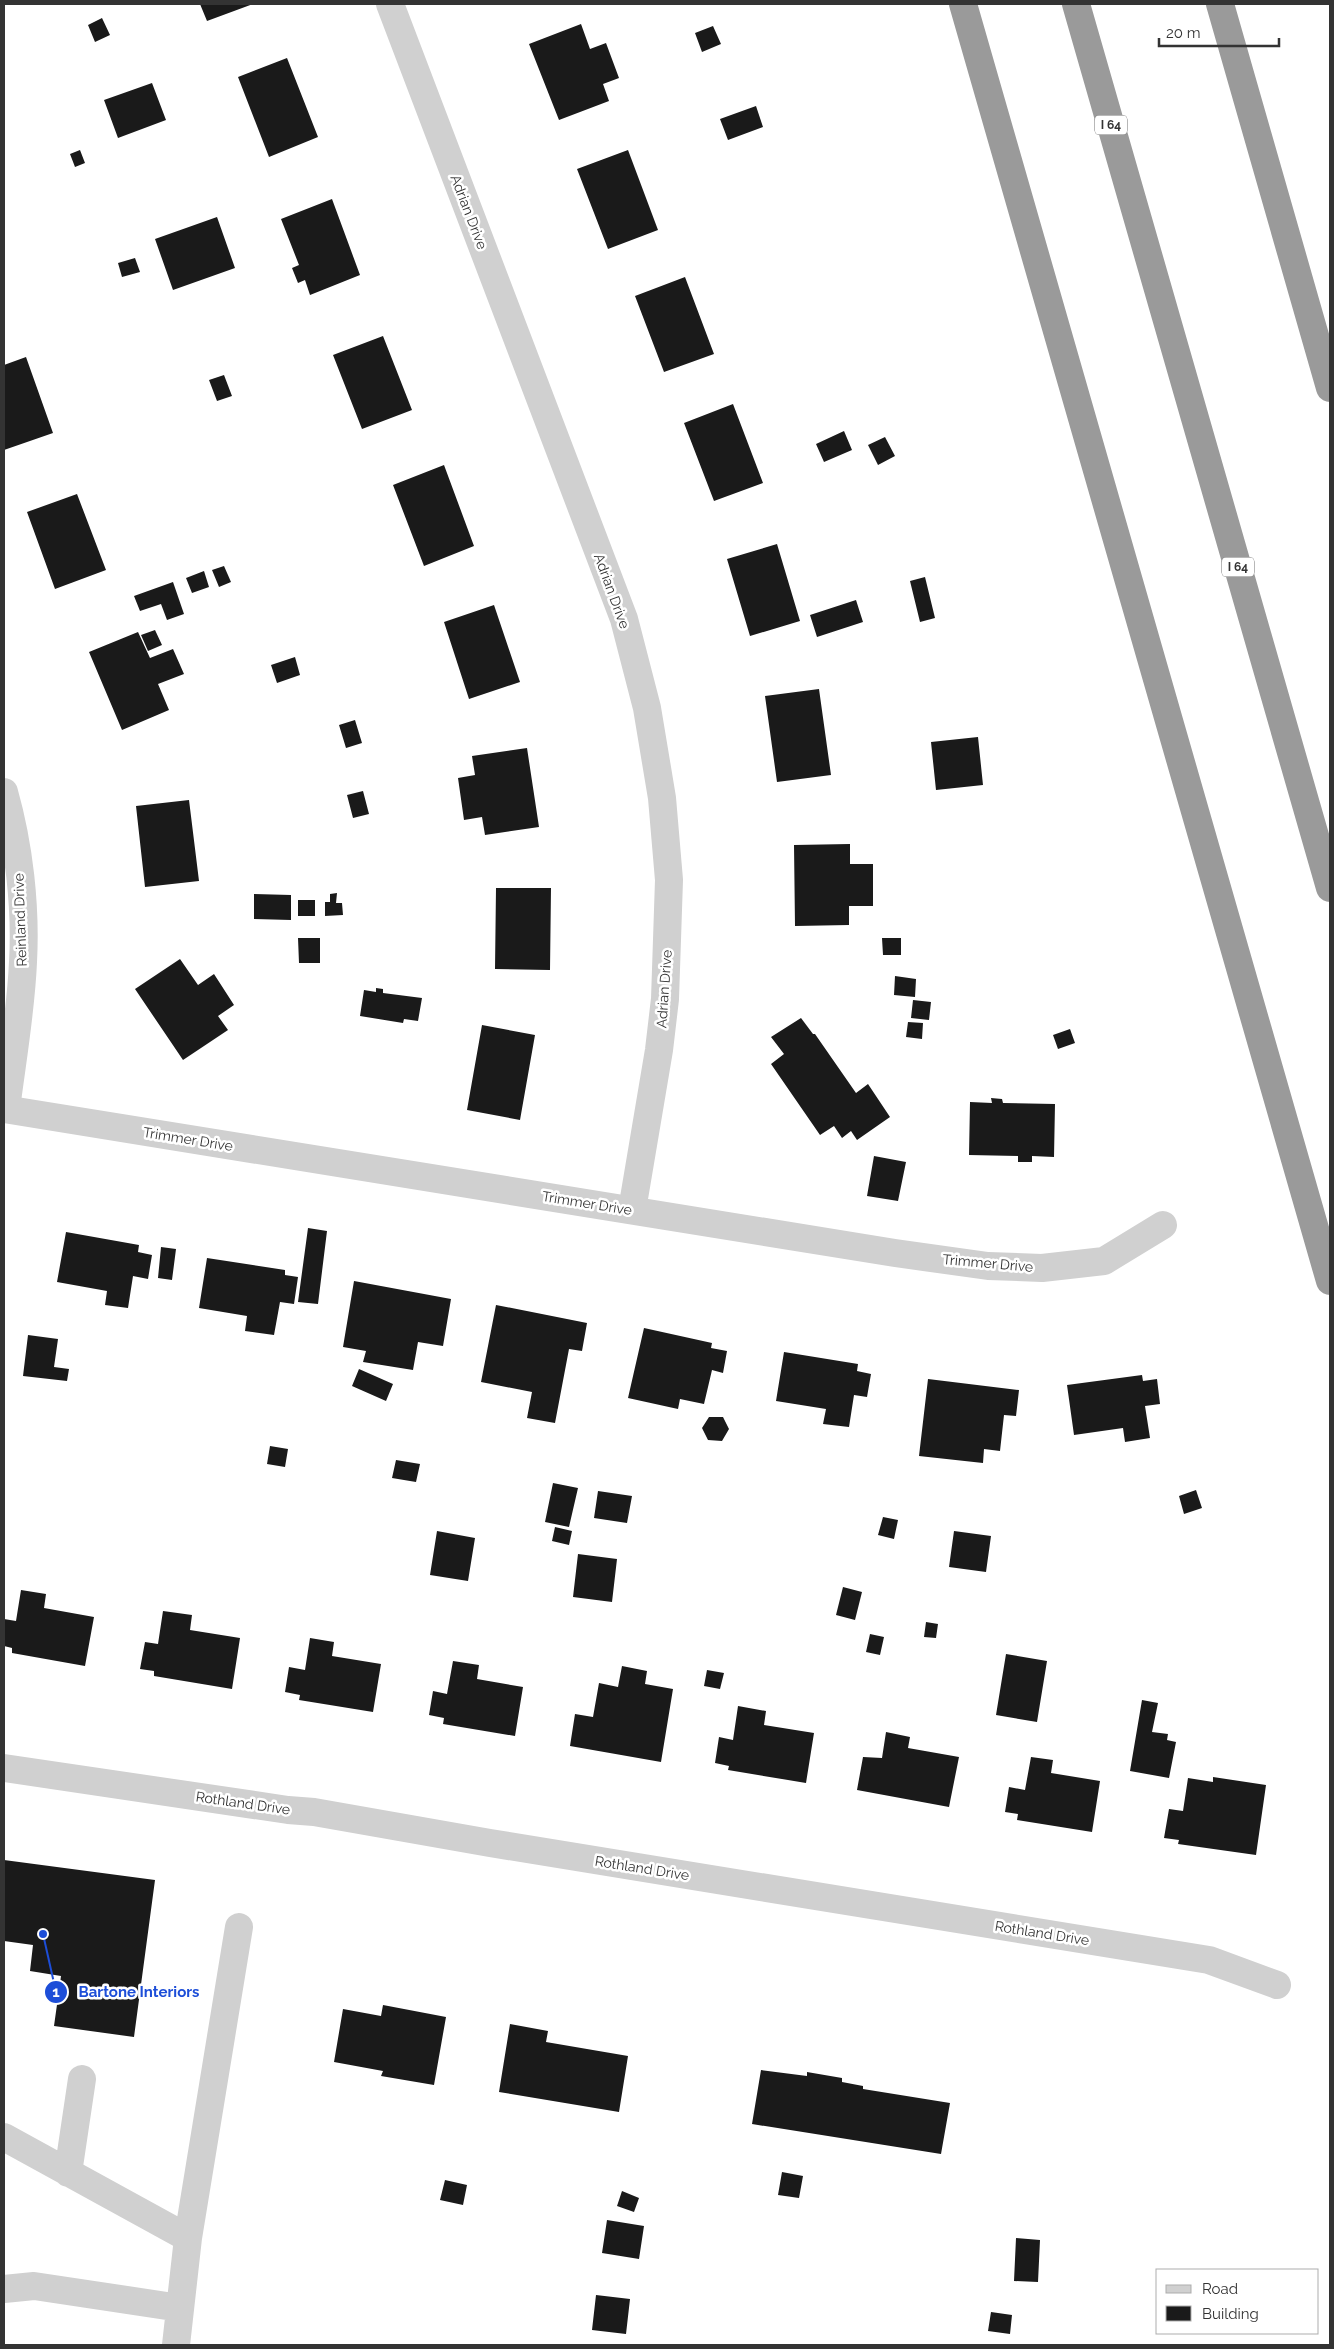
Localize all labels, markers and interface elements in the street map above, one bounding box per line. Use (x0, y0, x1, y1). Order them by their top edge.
scale bar (1159, 15, 1279, 47)
text: 20 m (1166, 24, 1201, 42)
road number: I 64 (1095, 116, 1127, 134)
street label: Adrian Drive (447, 172, 491, 252)
street label: Adrian Drive (591, 551, 633, 631)
road number: I 64 (1222, 558, 1254, 576)
street label: Reinland Drive (10, 873, 30, 967)
street label: Adrian Drive (653, 949, 675, 1029)
street label: Trimmer Drive (142, 1124, 234, 1154)
street label: Trimmer Drive (541, 1188, 633, 1218)
street label: Trimmer Drive (942, 1251, 1034, 1275)
street label: Rothland Drive (195, 1788, 291, 1818)
street label: Rothland Drive (594, 1853, 690, 1883)
street label: Rothland Drive (994, 1918, 1090, 1948)
callout: Bartone Interiors (44, 1977, 210, 2007)
text: 1 (52, 1983, 60, 2001)
text: Bartone Interiors (79, 1983, 199, 2001)
legend (1156, 2269, 1319, 2334)
text: Road (1202, 2280, 1238, 2298)
text: Building (1202, 2305, 1259, 2323)

